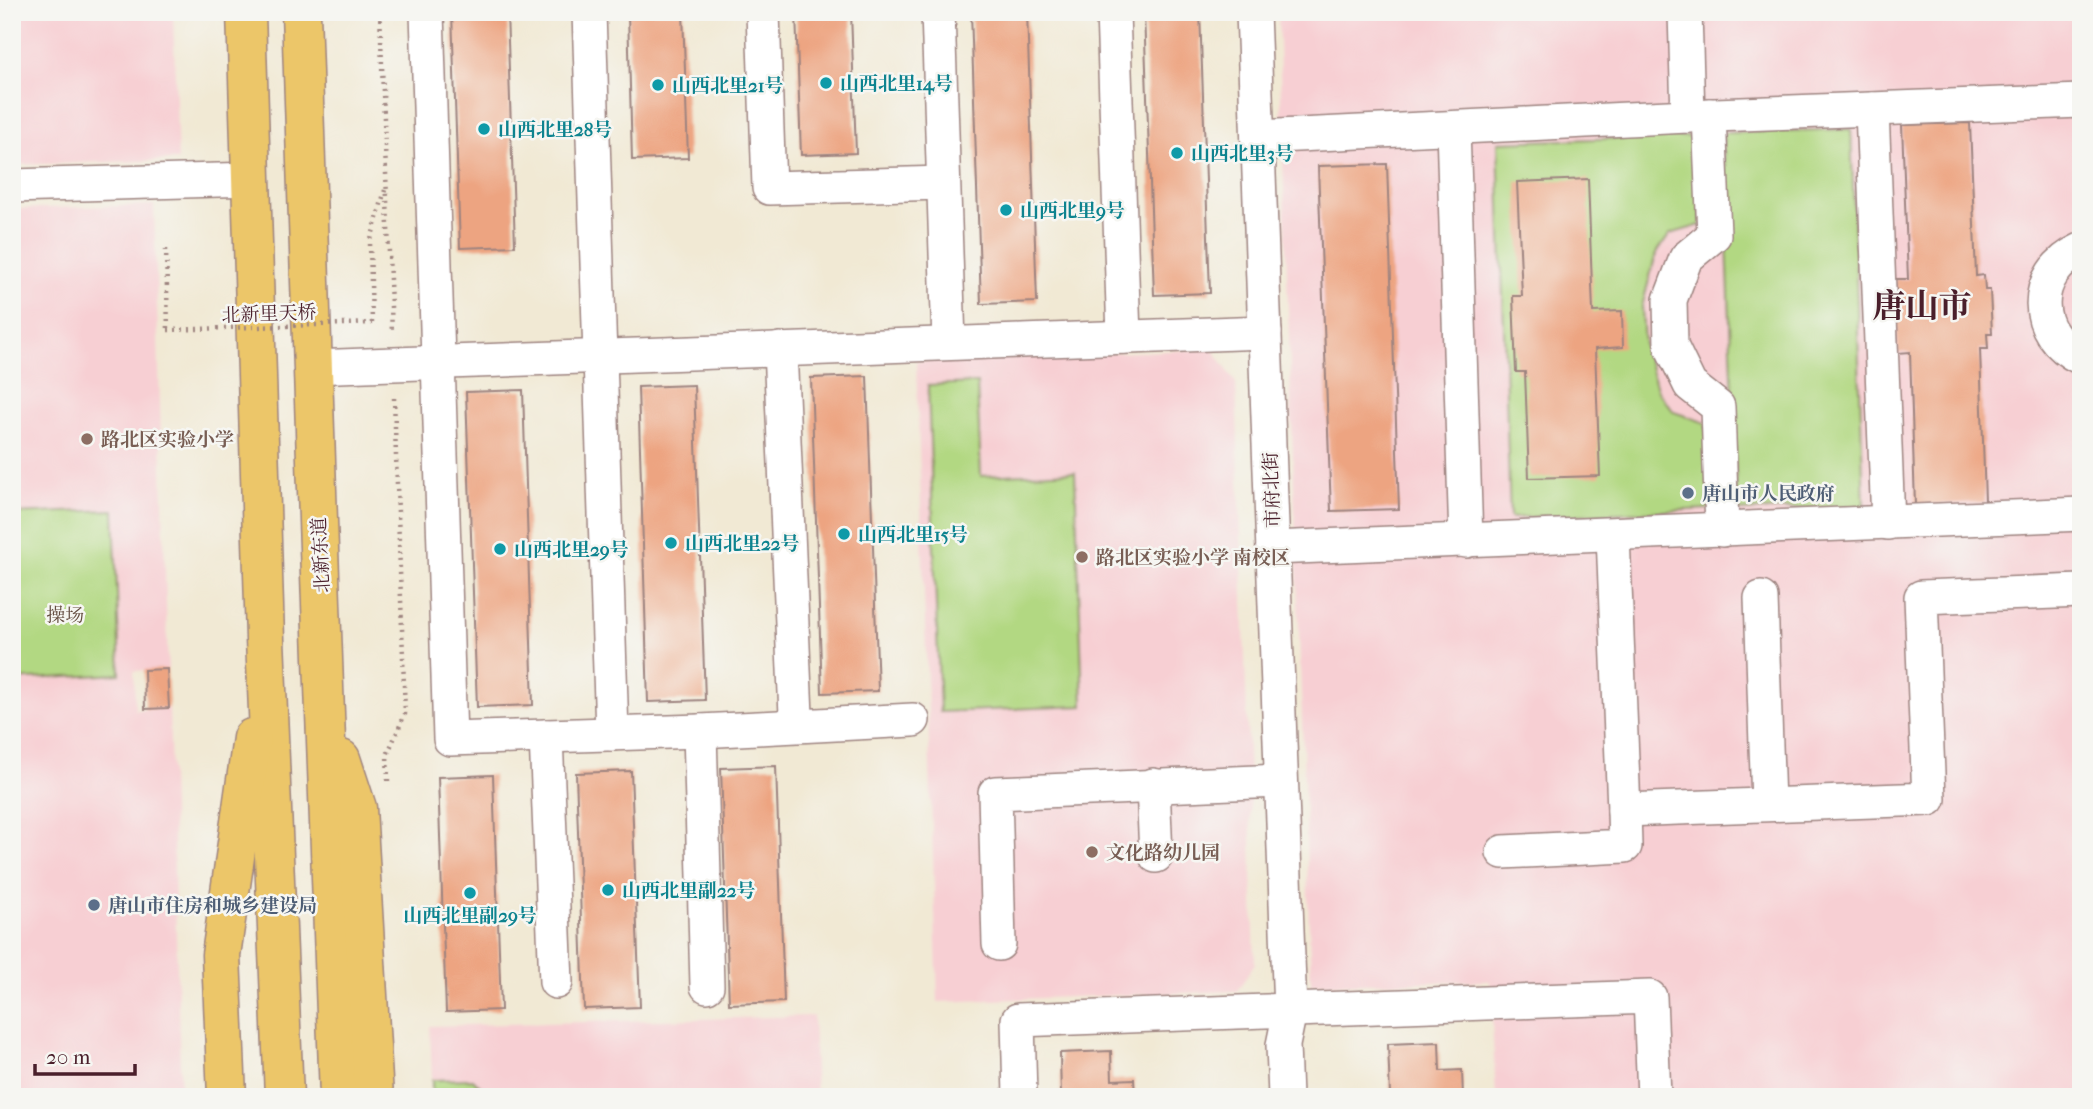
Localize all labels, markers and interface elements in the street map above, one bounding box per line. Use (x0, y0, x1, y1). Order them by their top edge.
place label: 山西北里14号 (840, 73, 953, 95)
place label: 山西北里21号 (672, 75, 784, 97)
marker: 山西北里14号 (818, 75, 834, 91)
marker: 山西北里21号 (650, 77, 666, 93)
place label: 山西北里28号 (498, 119, 612, 141)
marker: 山西北里28号 (476, 121, 492, 137)
place label: 山西北里3号 (1191, 143, 1294, 165)
marker: 山西北里3号 (1169, 145, 1185, 161)
place label: 山西北里9号 (1020, 200, 1125, 222)
marker: 山西北里9号 (998, 202, 1014, 218)
district label: 唐山市 (1873, 287, 1972, 326)
street label: 北新里天桥 (221, 301, 317, 327)
place label: 路北区实验小学 (101, 429, 234, 451)
marker: 路北区实验小学 (79, 431, 95, 447)
street label: 市府北街 (1260, 452, 1284, 528)
place label: 唐山市人民政府 (1702, 483, 1835, 505)
marker: 唐山市人民政府 (1680, 485, 1696, 501)
street label: 北新东道 (308, 516, 334, 593)
place label: 山西北里15号 (858, 524, 968, 546)
marker: 山西北里15号 (836, 526, 852, 542)
place label: 山西北里22号 (685, 533, 800, 555)
marker: 山西北里22号 (663, 535, 679, 551)
place label: 山西北里29号 (514, 539, 629, 561)
marker: 山西北里29号 (492, 541, 508, 557)
place label: 路北区实验小学 南校区 (1096, 547, 1290, 569)
marker: 路北区实验小学 南校区 (1074, 549, 1090, 565)
park label: 操场 (46, 605, 84, 627)
place label: 文化路幼儿园 (1106, 842, 1220, 864)
marker: 文化路幼儿园 (1084, 844, 1100, 860)
place label: 山西北里副22号 (622, 880, 756, 902)
marker: 山西北里副22号 (600, 882, 616, 898)
marker: 山西北里副29号 (462, 885, 478, 901)
place label: 唐山市住房和城乡建设局 (108, 895, 317, 917)
marker: 唐山市住房和城乡建设局 (86, 897, 102, 913)
place label: 山西北里副29号 (403, 905, 537, 927)
scale bar (35, 1032, 135, 1076)
text: 20 m (46, 1045, 91, 1069)

